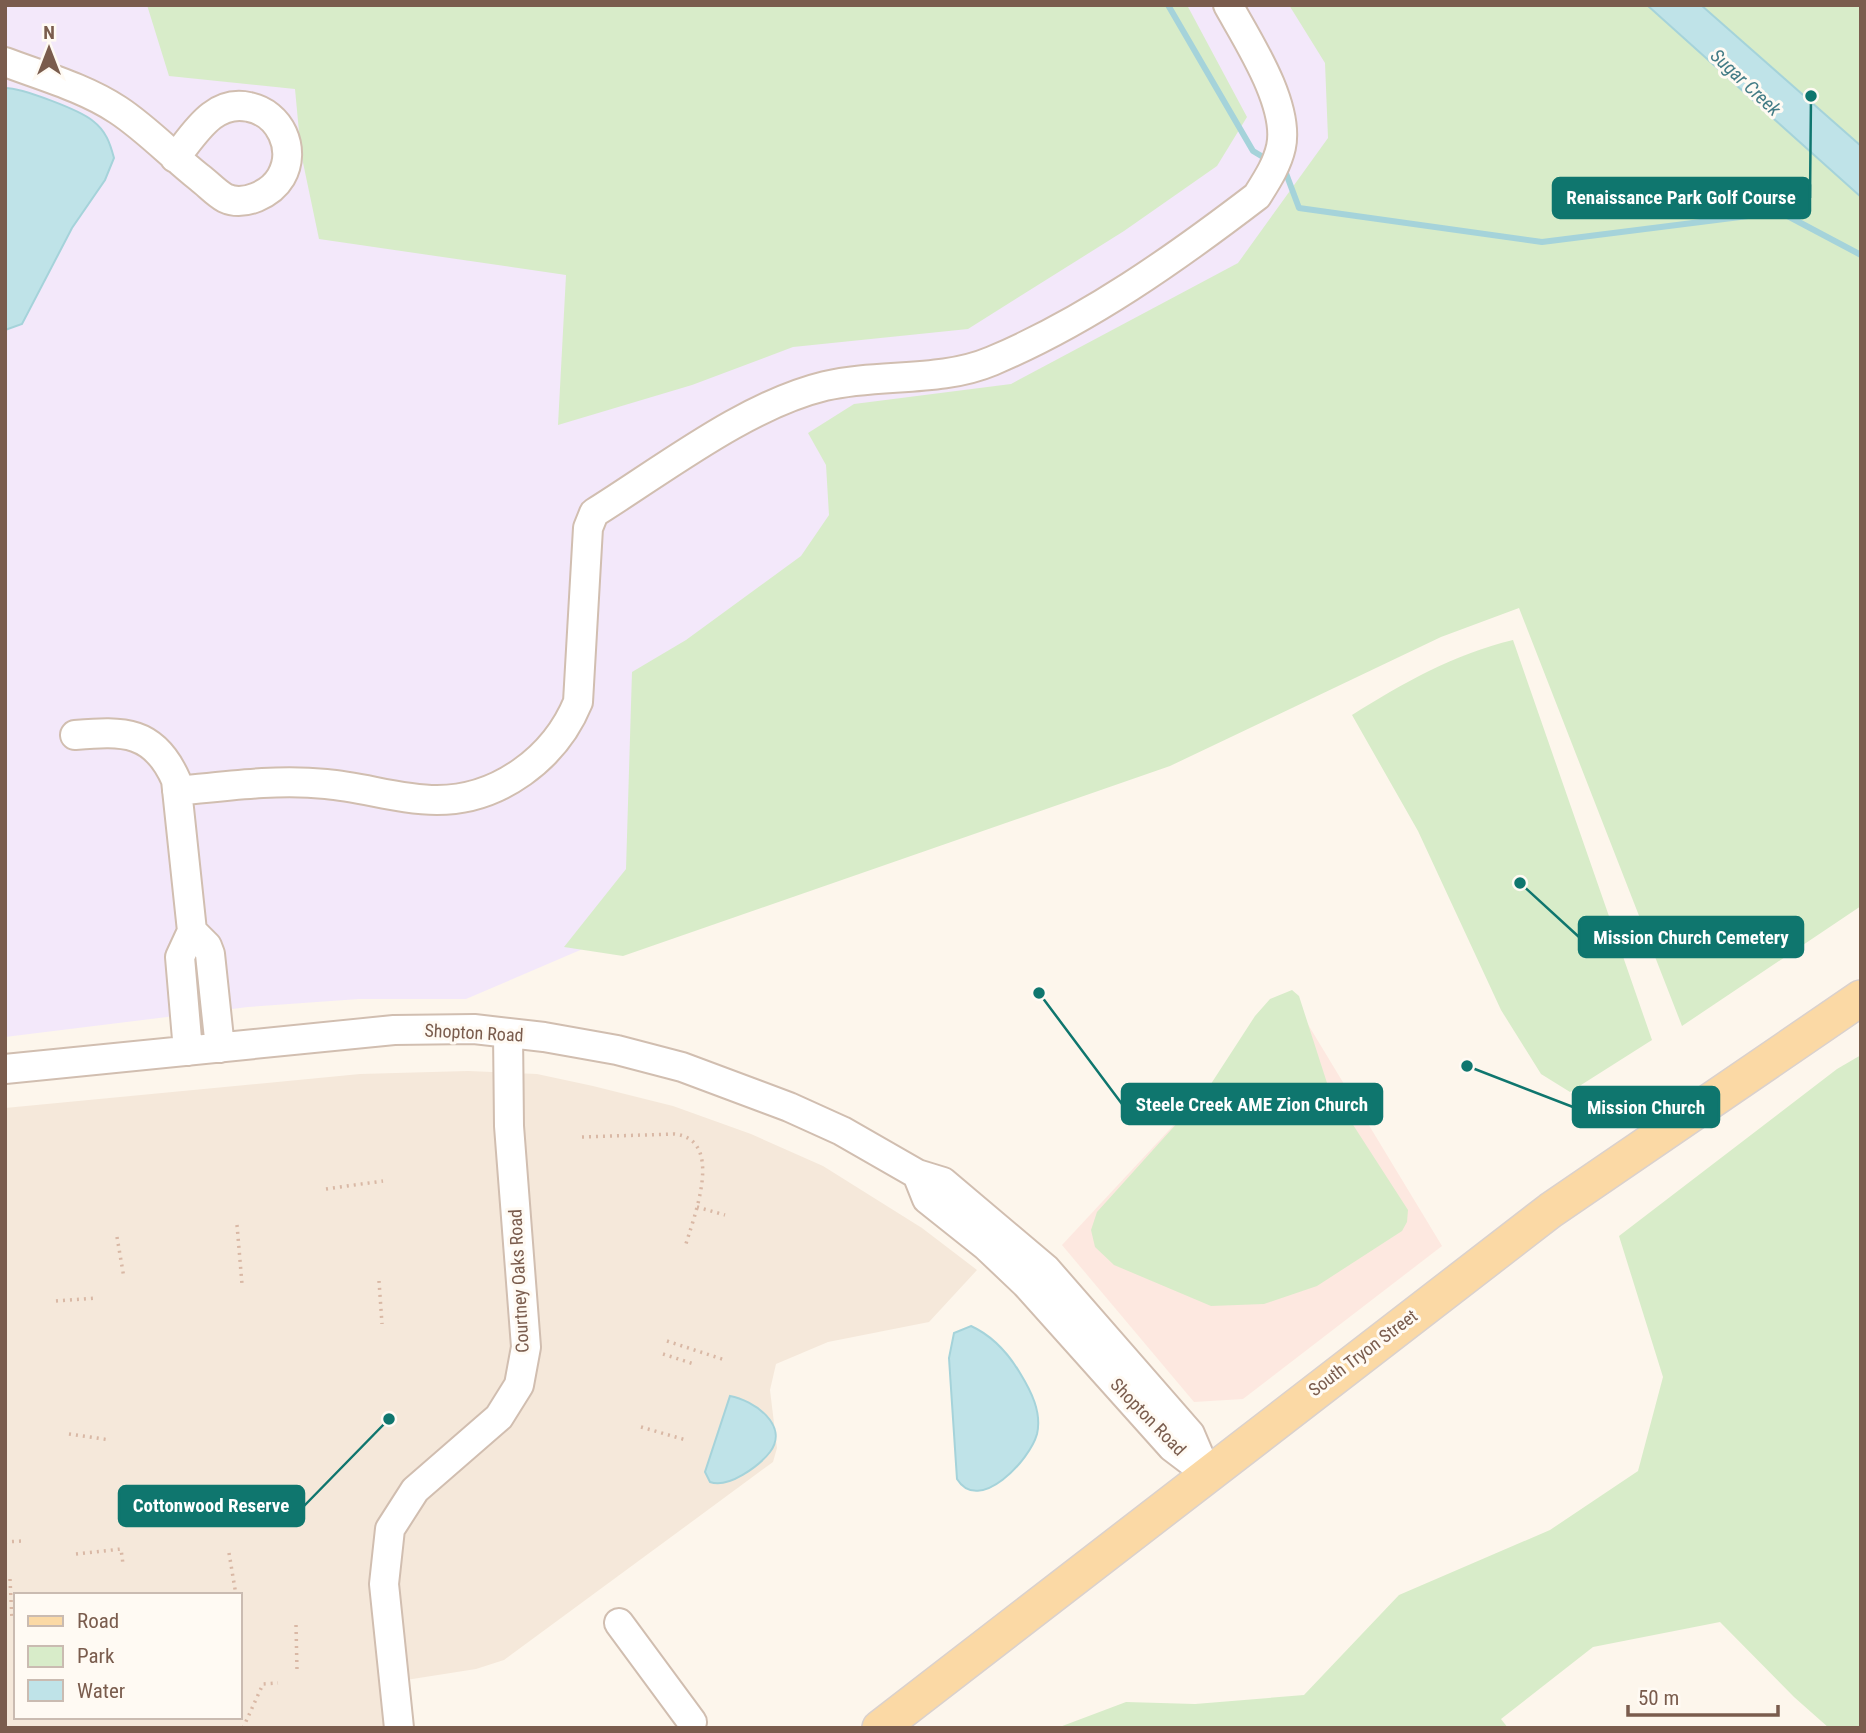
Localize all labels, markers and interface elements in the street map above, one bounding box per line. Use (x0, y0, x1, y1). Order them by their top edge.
north arrow (14, 14, 84, 84)
text: N (43, 21, 55, 44)
water label: Sugar Creek (1706, 44, 1786, 121)
callout: Renaissance Park Golf Course (1553, 178, 1810, 218)
text: Renaissance Park Golf Course (1566, 186, 1796, 209)
callout: Mission Church Cemetery (1579, 917, 1803, 957)
text: Mission Church Cemetery (1593, 926, 1789, 949)
street label: Shopton Road (424, 1019, 524, 1046)
callout: Steele Creek AME Zion Church (1122, 1084, 1382, 1124)
callout: Mission Church (1573, 1087, 1719, 1127)
text: Steele Creek AME Zion Church (1136, 1093, 1368, 1116)
text: Mission Church (1587, 1096, 1705, 1119)
street label: Courtney Oaks Road (504, 1209, 533, 1353)
street label: South Tryon Street (1304, 1305, 1421, 1400)
street label: Shopton Road (1106, 1374, 1190, 1460)
callout: Cottonwood Reserve (119, 1486, 304, 1526)
text: Cottonwood Reserve (133, 1494, 289, 1517)
legend (14, 1593, 242, 1719)
text: Road (77, 1609, 119, 1633)
text: Park (77, 1644, 115, 1668)
scale bar (1628, 1674, 1778, 1718)
text: Water (77, 1679, 125, 1703)
text: 50 m (1638, 1686, 1679, 1710)

